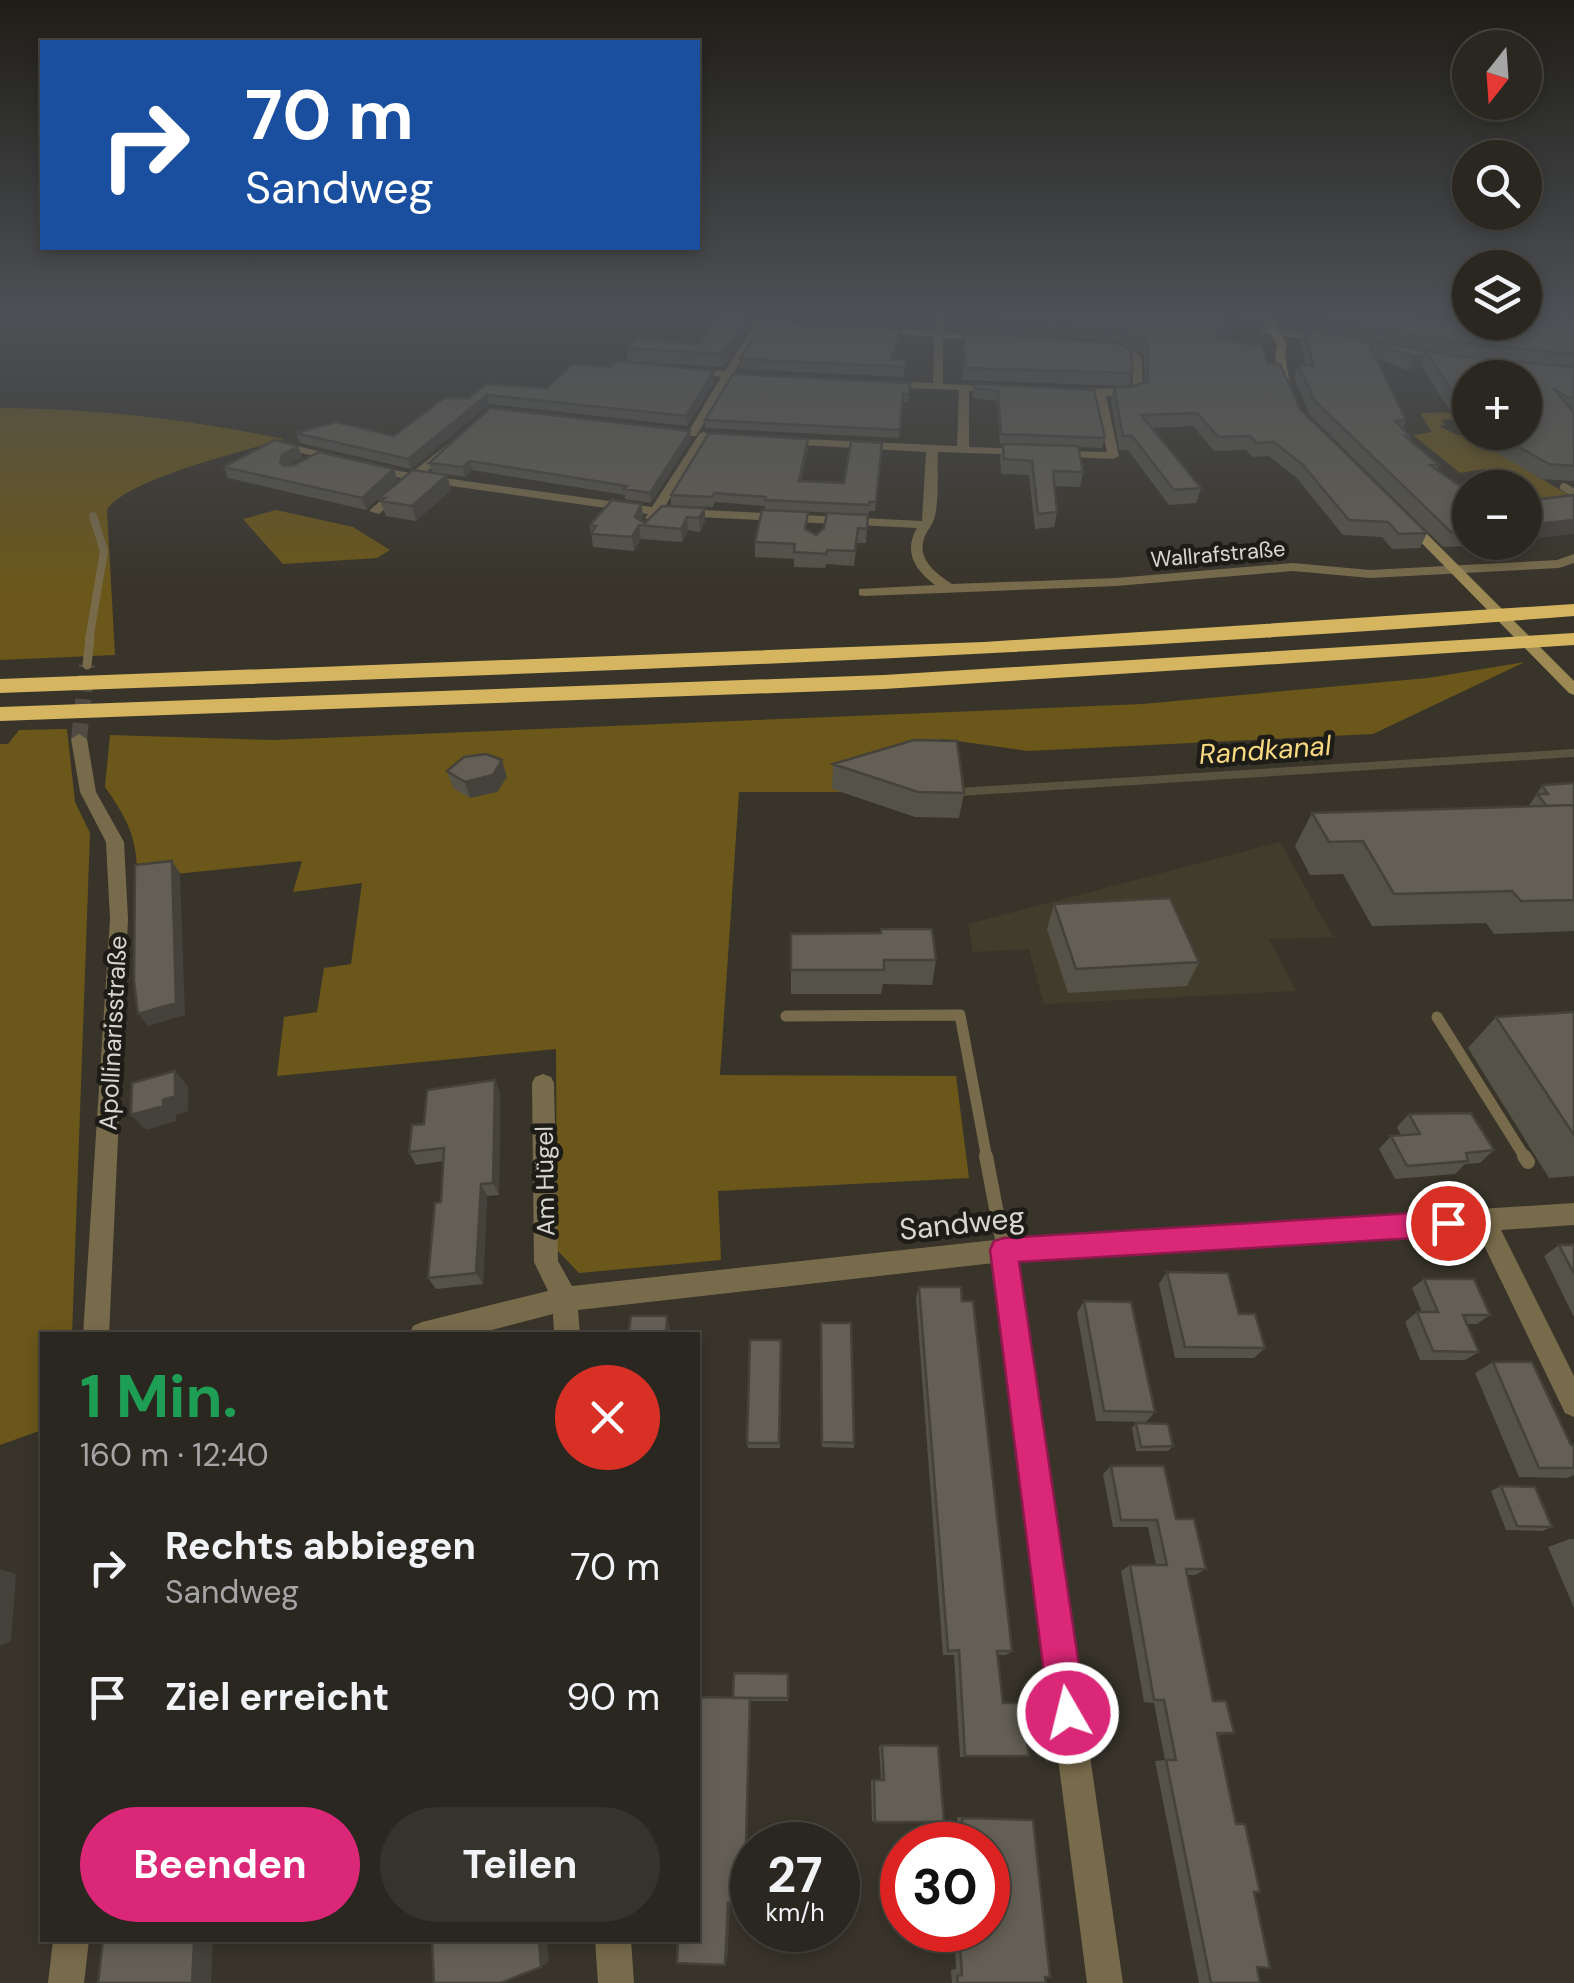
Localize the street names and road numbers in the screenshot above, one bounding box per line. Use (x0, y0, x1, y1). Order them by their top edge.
street label: Wallrafstraße (1149, 534, 1287, 574)
street label: Apollinarisstraße (91, 935, 135, 1131)
street label: Am Hügel (528, 1126, 562, 1236)
street label: Sandweg (897, 1197, 1027, 1249)

